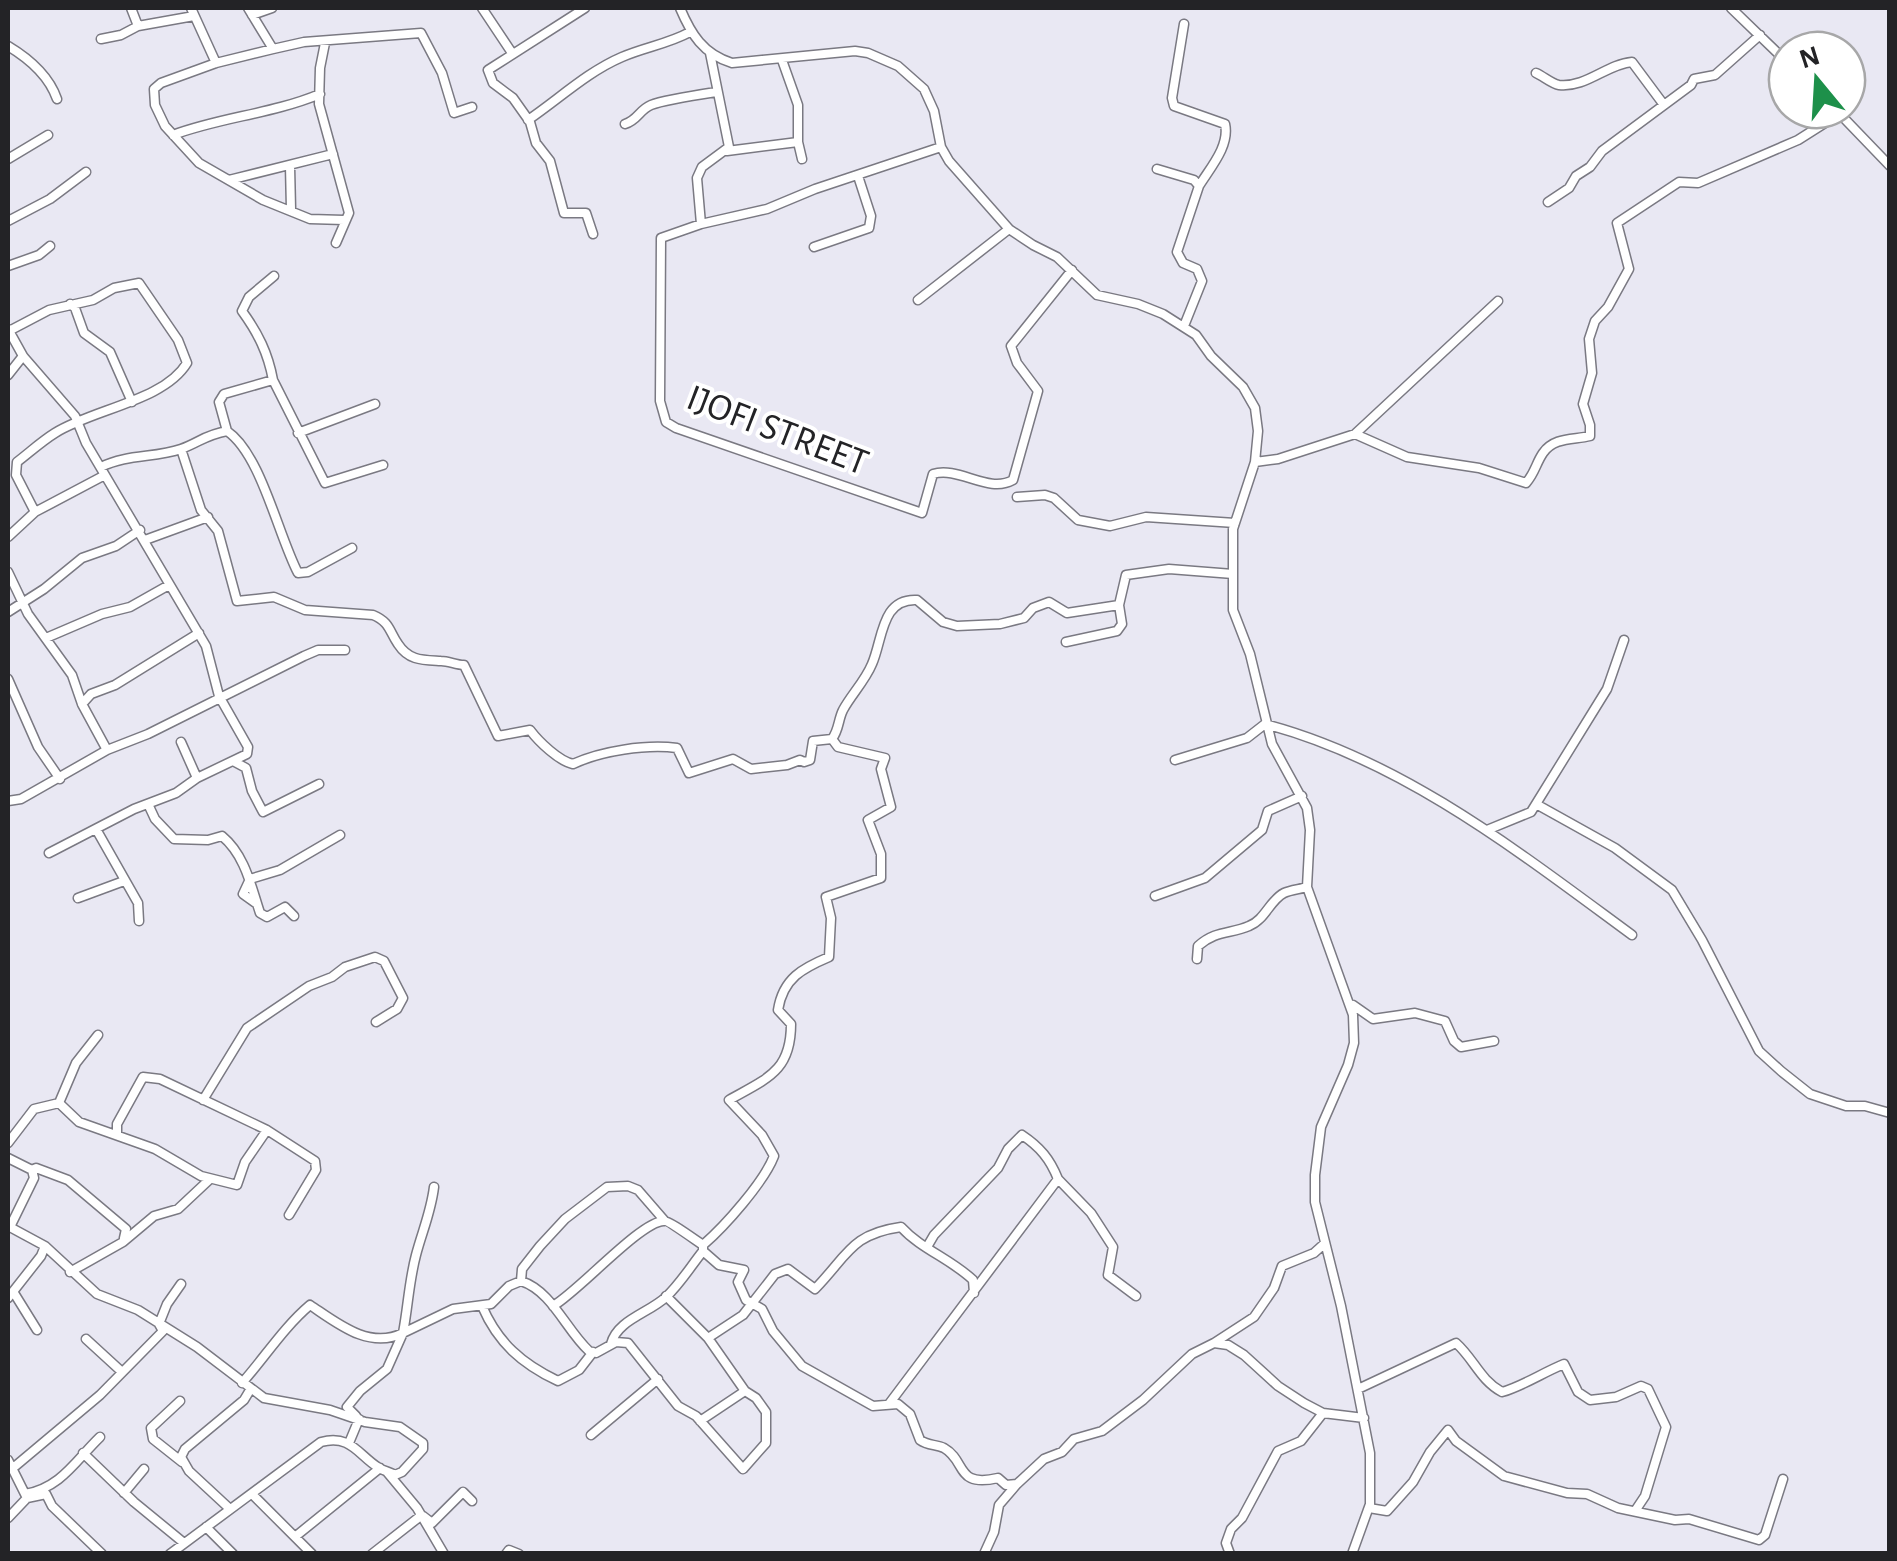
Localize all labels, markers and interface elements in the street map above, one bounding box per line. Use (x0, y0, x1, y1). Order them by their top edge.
north arrow (1767, 30, 1867, 130)
text: N (1796, 42, 1823, 74)
street label: IJOFI STREET (681, 379, 873, 483)

